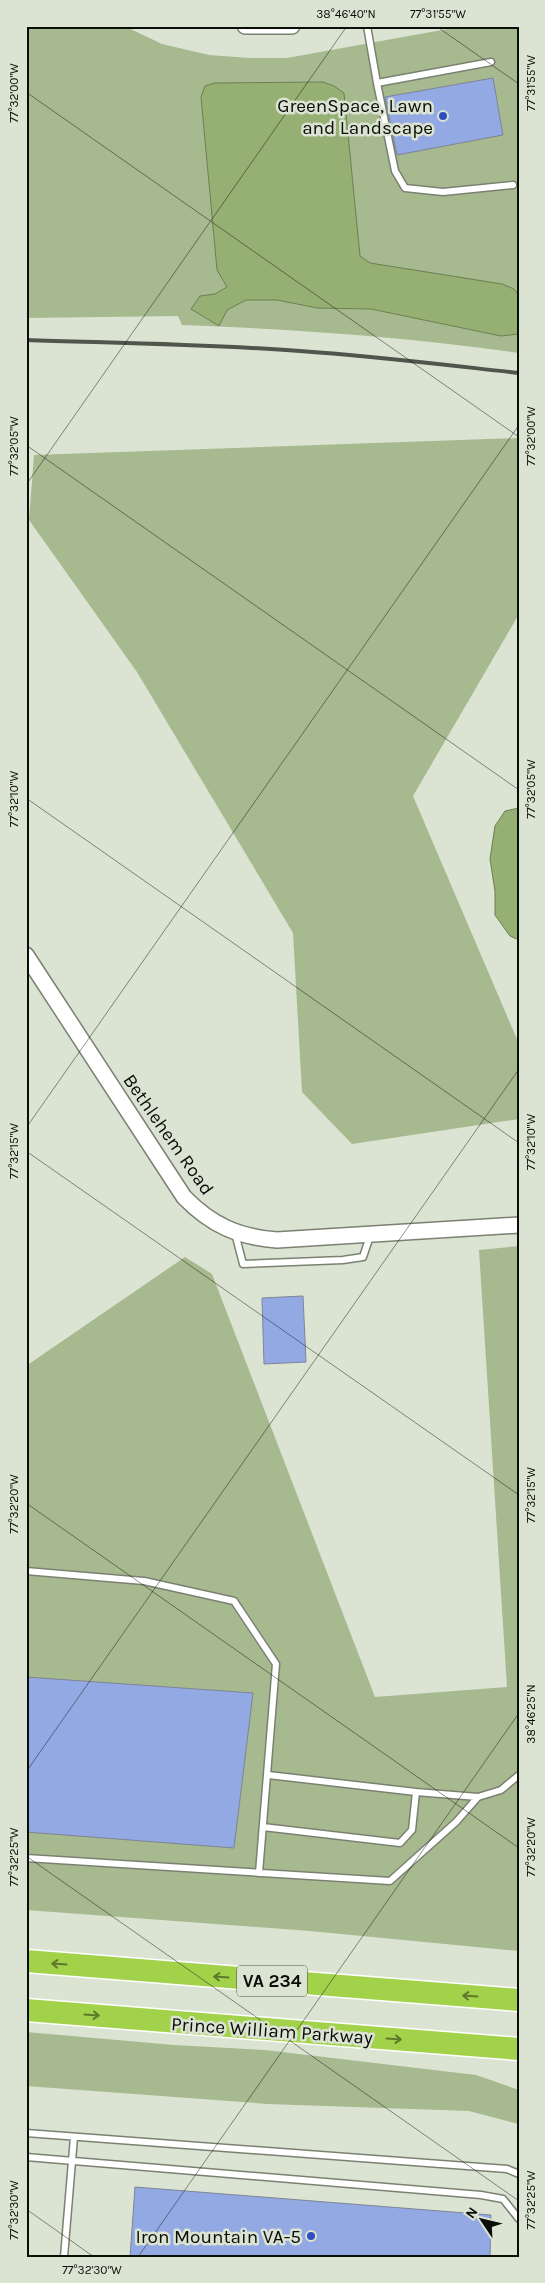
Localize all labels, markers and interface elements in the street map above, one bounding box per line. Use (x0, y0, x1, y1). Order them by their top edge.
text: 38°46'40"N (316, 7, 376, 21)
text: 77°31'55"W (410, 7, 466, 21)
text: 77°31'55"W (524, 55, 538, 111)
text: 77°32'00"W (7, 63, 21, 123)
place label: GreenSpace, Lawn and Landscape (277, 95, 433, 139)
marker: GreenSpace, Lawn and Landscape (437, 110, 449, 122)
text: 77°32'00"W (524, 406, 538, 466)
text: 77°32'05"W (7, 416, 21, 476)
text: 77°32'05"W (524, 759, 538, 819)
text: 77°32'10"W (7, 770, 21, 827)
street label: Bethlehem Road (118, 1070, 218, 1199)
text: 77°32'10"W (524, 1113, 538, 1170)
text: 77°32'15"W (7, 1123, 21, 1179)
text: 77°32'15"W (524, 1467, 538, 1523)
text: 77°32'20"W (7, 1474, 21, 1534)
text: 38°46'25"N (524, 1684, 538, 1744)
text: 77°32'20"W (524, 1817, 538, 1877)
text: 77°32'25"W (7, 1827, 21, 1887)
one-way arrow (51, 1959, 67, 1969)
road number: VA 234 (237, 1965, 307, 1996)
one-way arrow (213, 1972, 229, 1981)
one-way arrow (462, 1992, 478, 2001)
one-way arrow (84, 2011, 100, 2020)
street label: Prince William Parkway (170, 2013, 374, 2049)
one-way arrow (386, 2034, 402, 2044)
text: 77°32'25"W (524, 2170, 538, 2230)
text: 77°32'30"W (7, 2180, 21, 2240)
north arrow (458, 2196, 508, 2246)
text: N (462, 2204, 482, 2222)
place label: Iron Mountain VA-5 (135, 2226, 301, 2248)
marker: Iron Mountain VA-5 (305, 2230, 317, 2242)
text: 77°32'30"W (62, 2263, 122, 2277)

